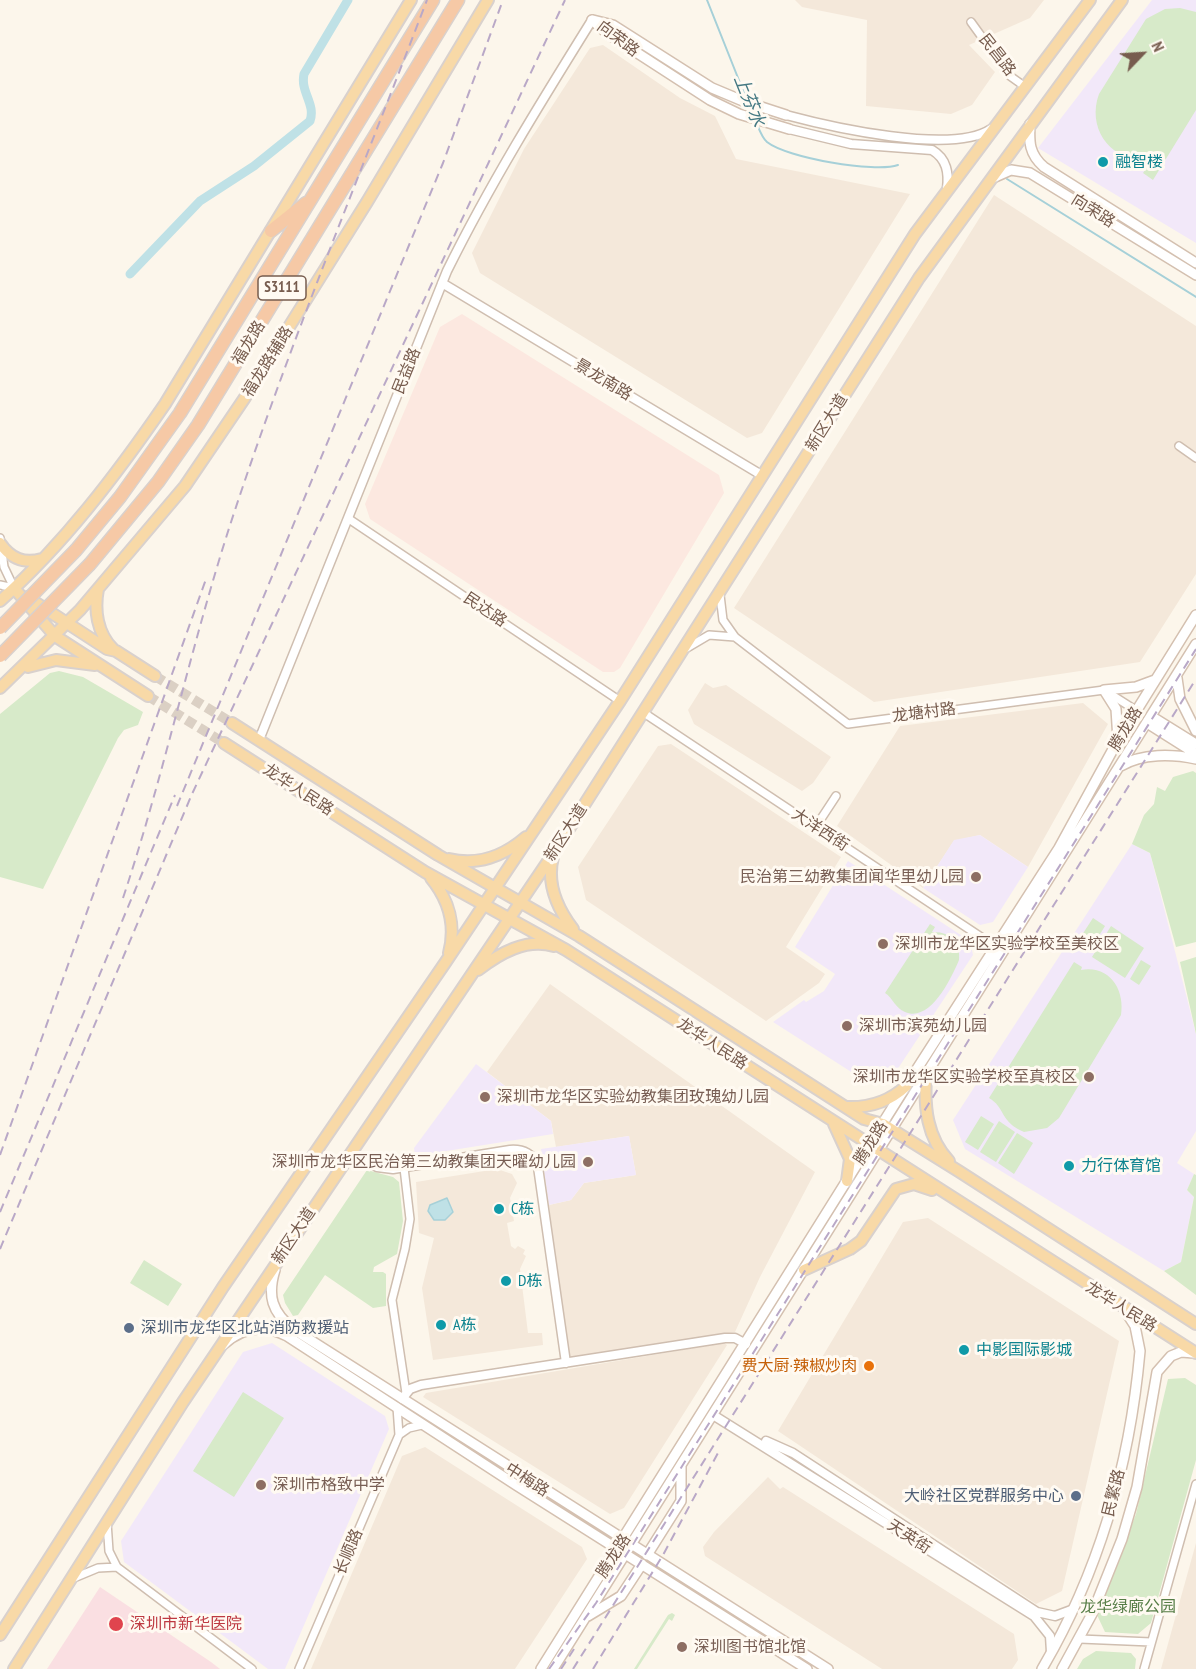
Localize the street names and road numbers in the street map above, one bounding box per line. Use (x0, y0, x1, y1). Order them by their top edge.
street label: 向荣路 (593, 17, 643, 61)
street label: 民昌路 (975, 30, 1019, 80)
street label: 向荣路 (1068, 190, 1118, 232)
road number: S3111 (258, 276, 306, 300)
street label: 福龙路 (228, 317, 270, 369)
street label: 福龙路辅路 (239, 323, 297, 401)
street label: 民益路 (389, 345, 425, 397)
street label: 景龙南路 (571, 355, 635, 405)
street label: 新区大道 (802, 391, 852, 455)
street label: 民达路 (460, 589, 510, 631)
street label: 龙塘村路 (891, 700, 957, 726)
street label: 腾龙路 (1105, 703, 1147, 755)
street label: 龙华人民路 (259, 760, 337, 820)
street label: 新区大道 (541, 801, 591, 865)
street label: 大洋西街 (788, 805, 852, 855)
street label: 龙华人民路 (673, 1014, 751, 1074)
street label: 腾龙路 (850, 1118, 892, 1168)
street label: 新区大道 (268, 1204, 320, 1268)
street label: 龙华人民路 (1082, 1278, 1160, 1336)
street label: 中梅路 (502, 1459, 552, 1501)
street label: 民繁路 (1099, 1467, 1129, 1519)
street label: 天英街 (884, 1516, 934, 1558)
street label: 长顺路 (331, 1526, 367, 1578)
street label: 腾龙路 (593, 1531, 635, 1581)

